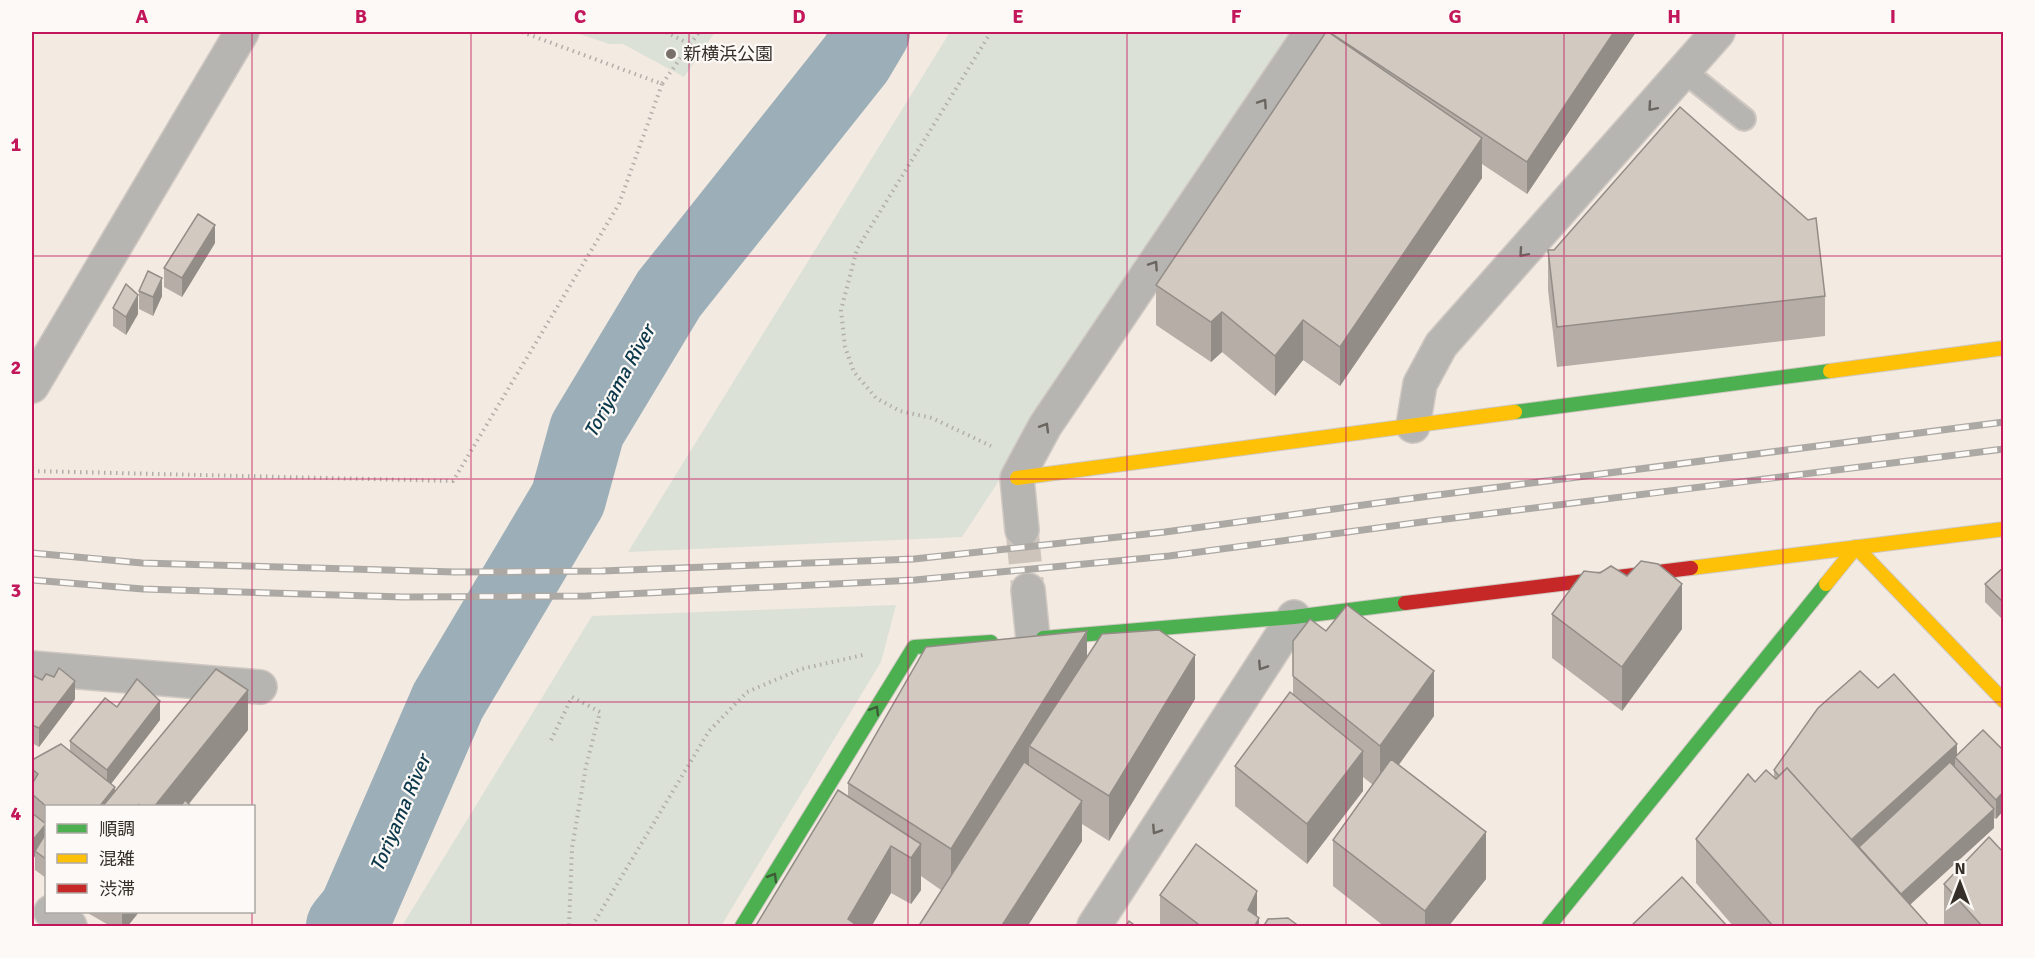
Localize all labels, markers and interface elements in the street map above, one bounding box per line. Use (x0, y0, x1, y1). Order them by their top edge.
text: A (136, 4, 149, 29)
text: B (355, 4, 367, 29)
text: C (574, 4, 586, 29)
text: D (792, 4, 806, 29)
text: E (1012, 4, 1024, 29)
text: F (1231, 4, 1242, 29)
text: G (1448, 4, 1462, 29)
text: H (1667, 4, 1681, 29)
text: I (1890, 4, 1896, 29)
place label: 新横浜公園 (683, 43, 773, 65)
marker: 新横浜公園 (664, 47, 678, 61)
one-way arrow (1255, 99, 1266, 110)
one-way arrow (1648, 100, 1659, 111)
text: 1 (11, 132, 22, 157)
one-way arrow (1519, 246, 1530, 257)
one-way arrow (1146, 261, 1158, 271)
water label: Toriyama River (578, 318, 662, 442)
text: 2 (11, 355, 21, 380)
one-way arrow (1038, 423, 1049, 433)
text: 3 (11, 578, 21, 603)
one-way arrow (1258, 659, 1269, 670)
one-way arrow (867, 706, 879, 716)
water label: Toriyama River (365, 749, 437, 875)
text: 4 (11, 801, 22, 826)
legend (45, 805, 255, 913)
text: 順調 (99, 818, 135, 840)
one-way arrow (1153, 823, 1164, 834)
text: 混雑 (99, 848, 135, 870)
north arrow (1930, 853, 1990, 913)
text: N (1954, 859, 1966, 879)
one-way arrow (765, 873, 777, 883)
text: 渋滞 (99, 878, 135, 900)

